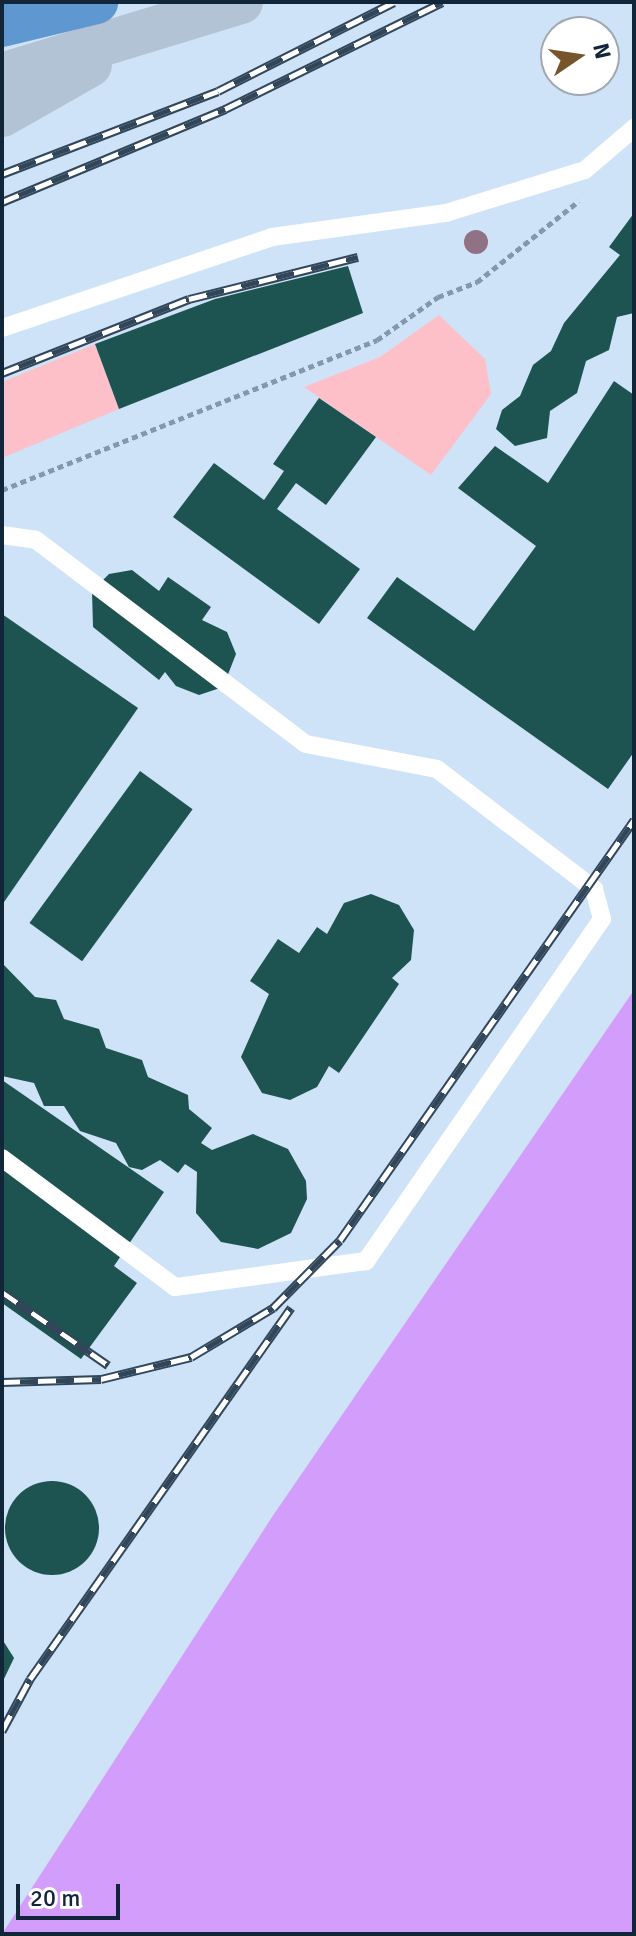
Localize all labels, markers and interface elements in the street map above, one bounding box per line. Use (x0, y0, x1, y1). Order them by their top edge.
north arrow (540, 16, 620, 96)
text: N (587, 40, 617, 61)
scale bar (20, 1868, 124, 1918)
text: 20 m (30, 1883, 80, 1913)

